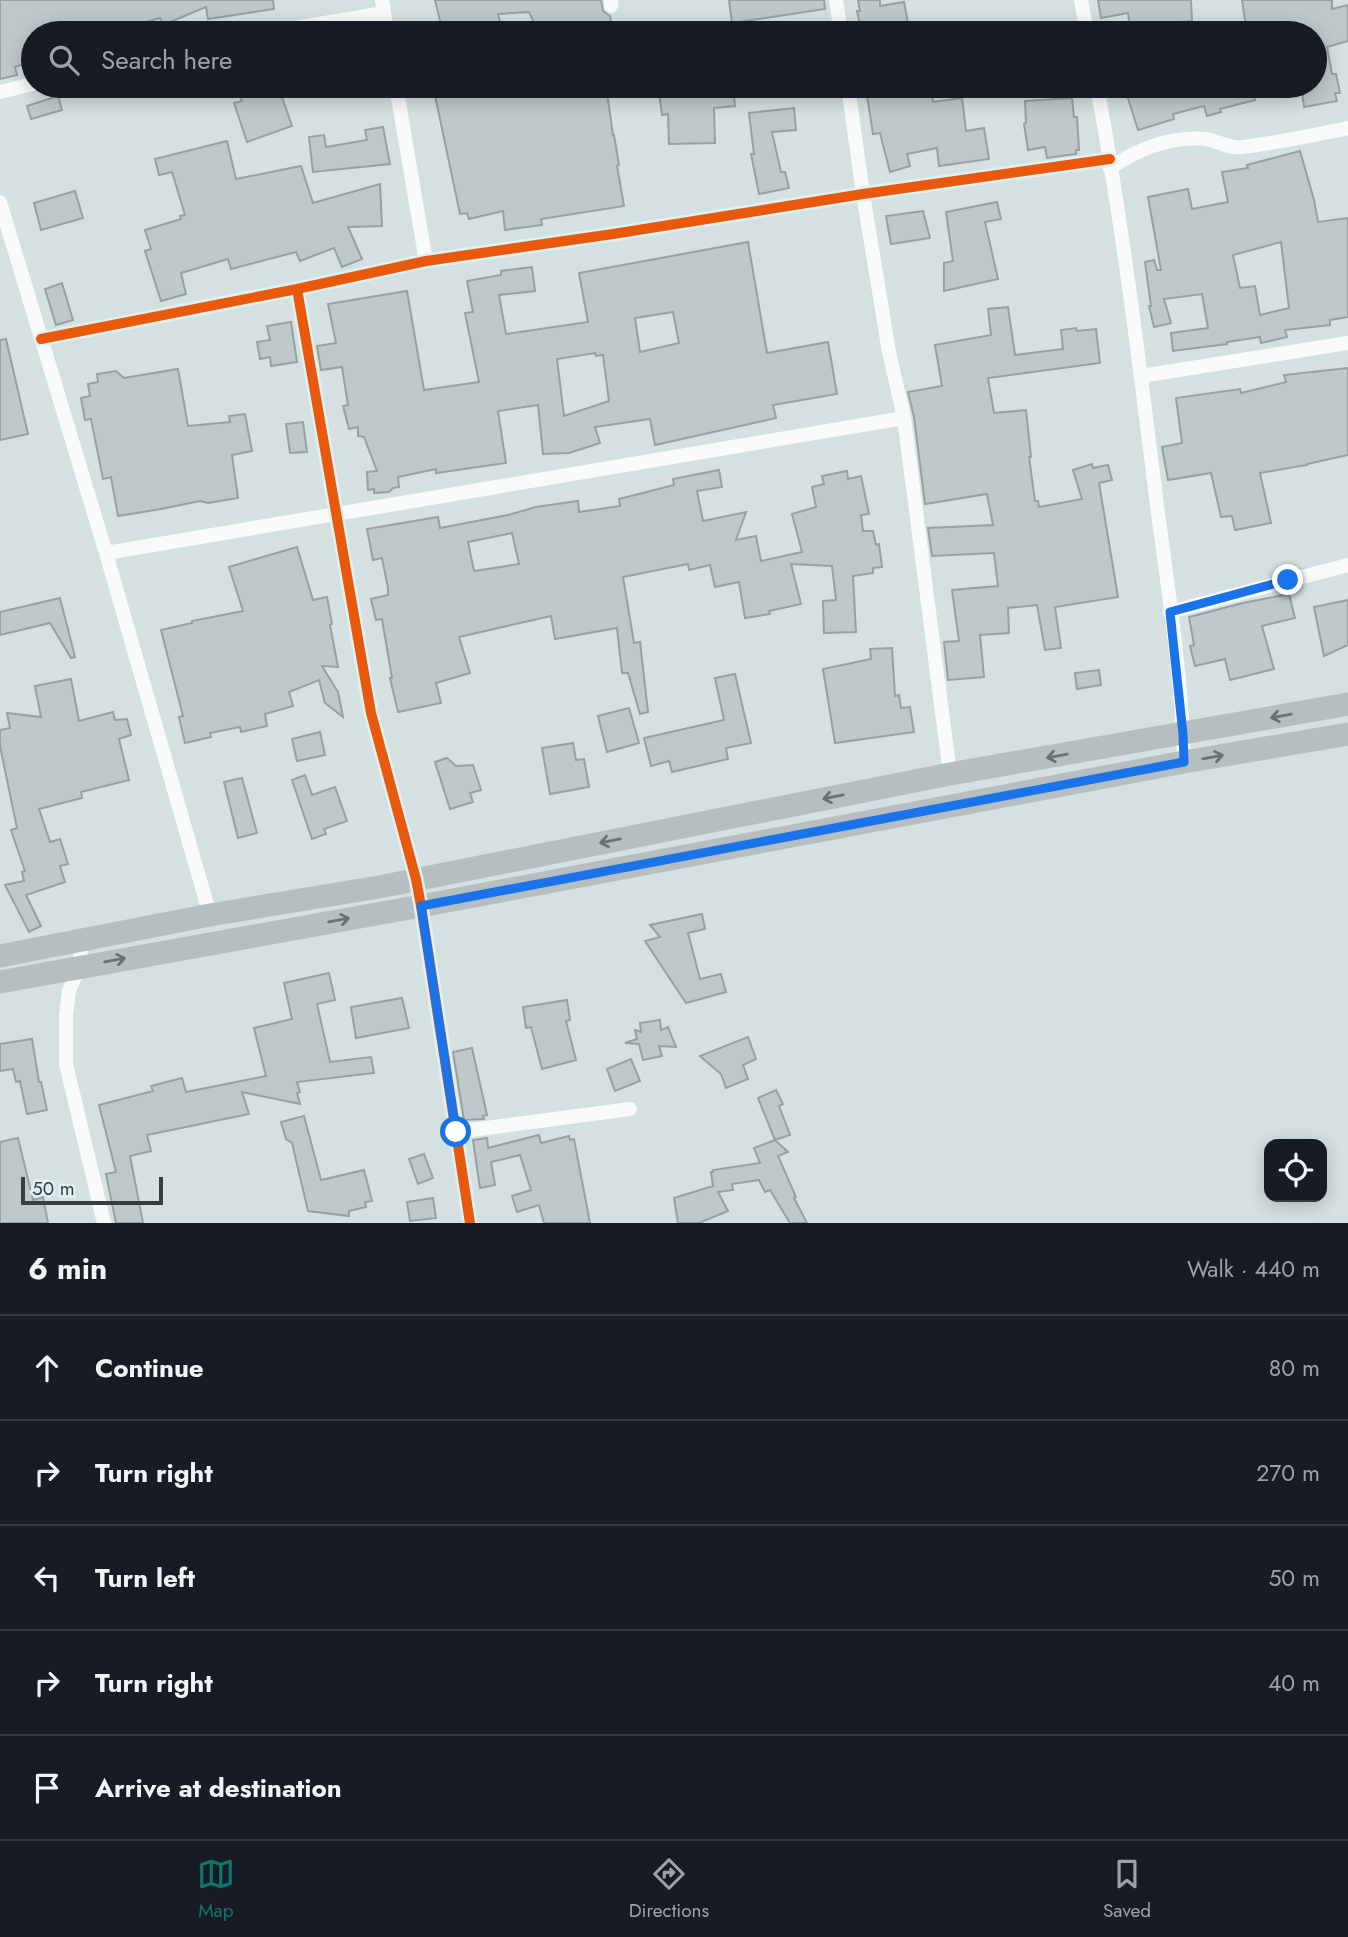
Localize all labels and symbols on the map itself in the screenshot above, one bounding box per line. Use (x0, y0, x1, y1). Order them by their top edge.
route end (1272, 564, 1303, 595)
one-way arrow (1270, 710, 1293, 724)
one-way arrow (1046, 750, 1069, 763)
one-way arrow (1201, 750, 1224, 763)
one-way arrow (822, 791, 845, 804)
one-way arrow (599, 835, 622, 849)
one-way arrow (327, 913, 350, 926)
one-way arrow (103, 953, 126, 966)
route start (440, 1116, 471, 1147)
scale bar (21, 1174, 163, 1206)

